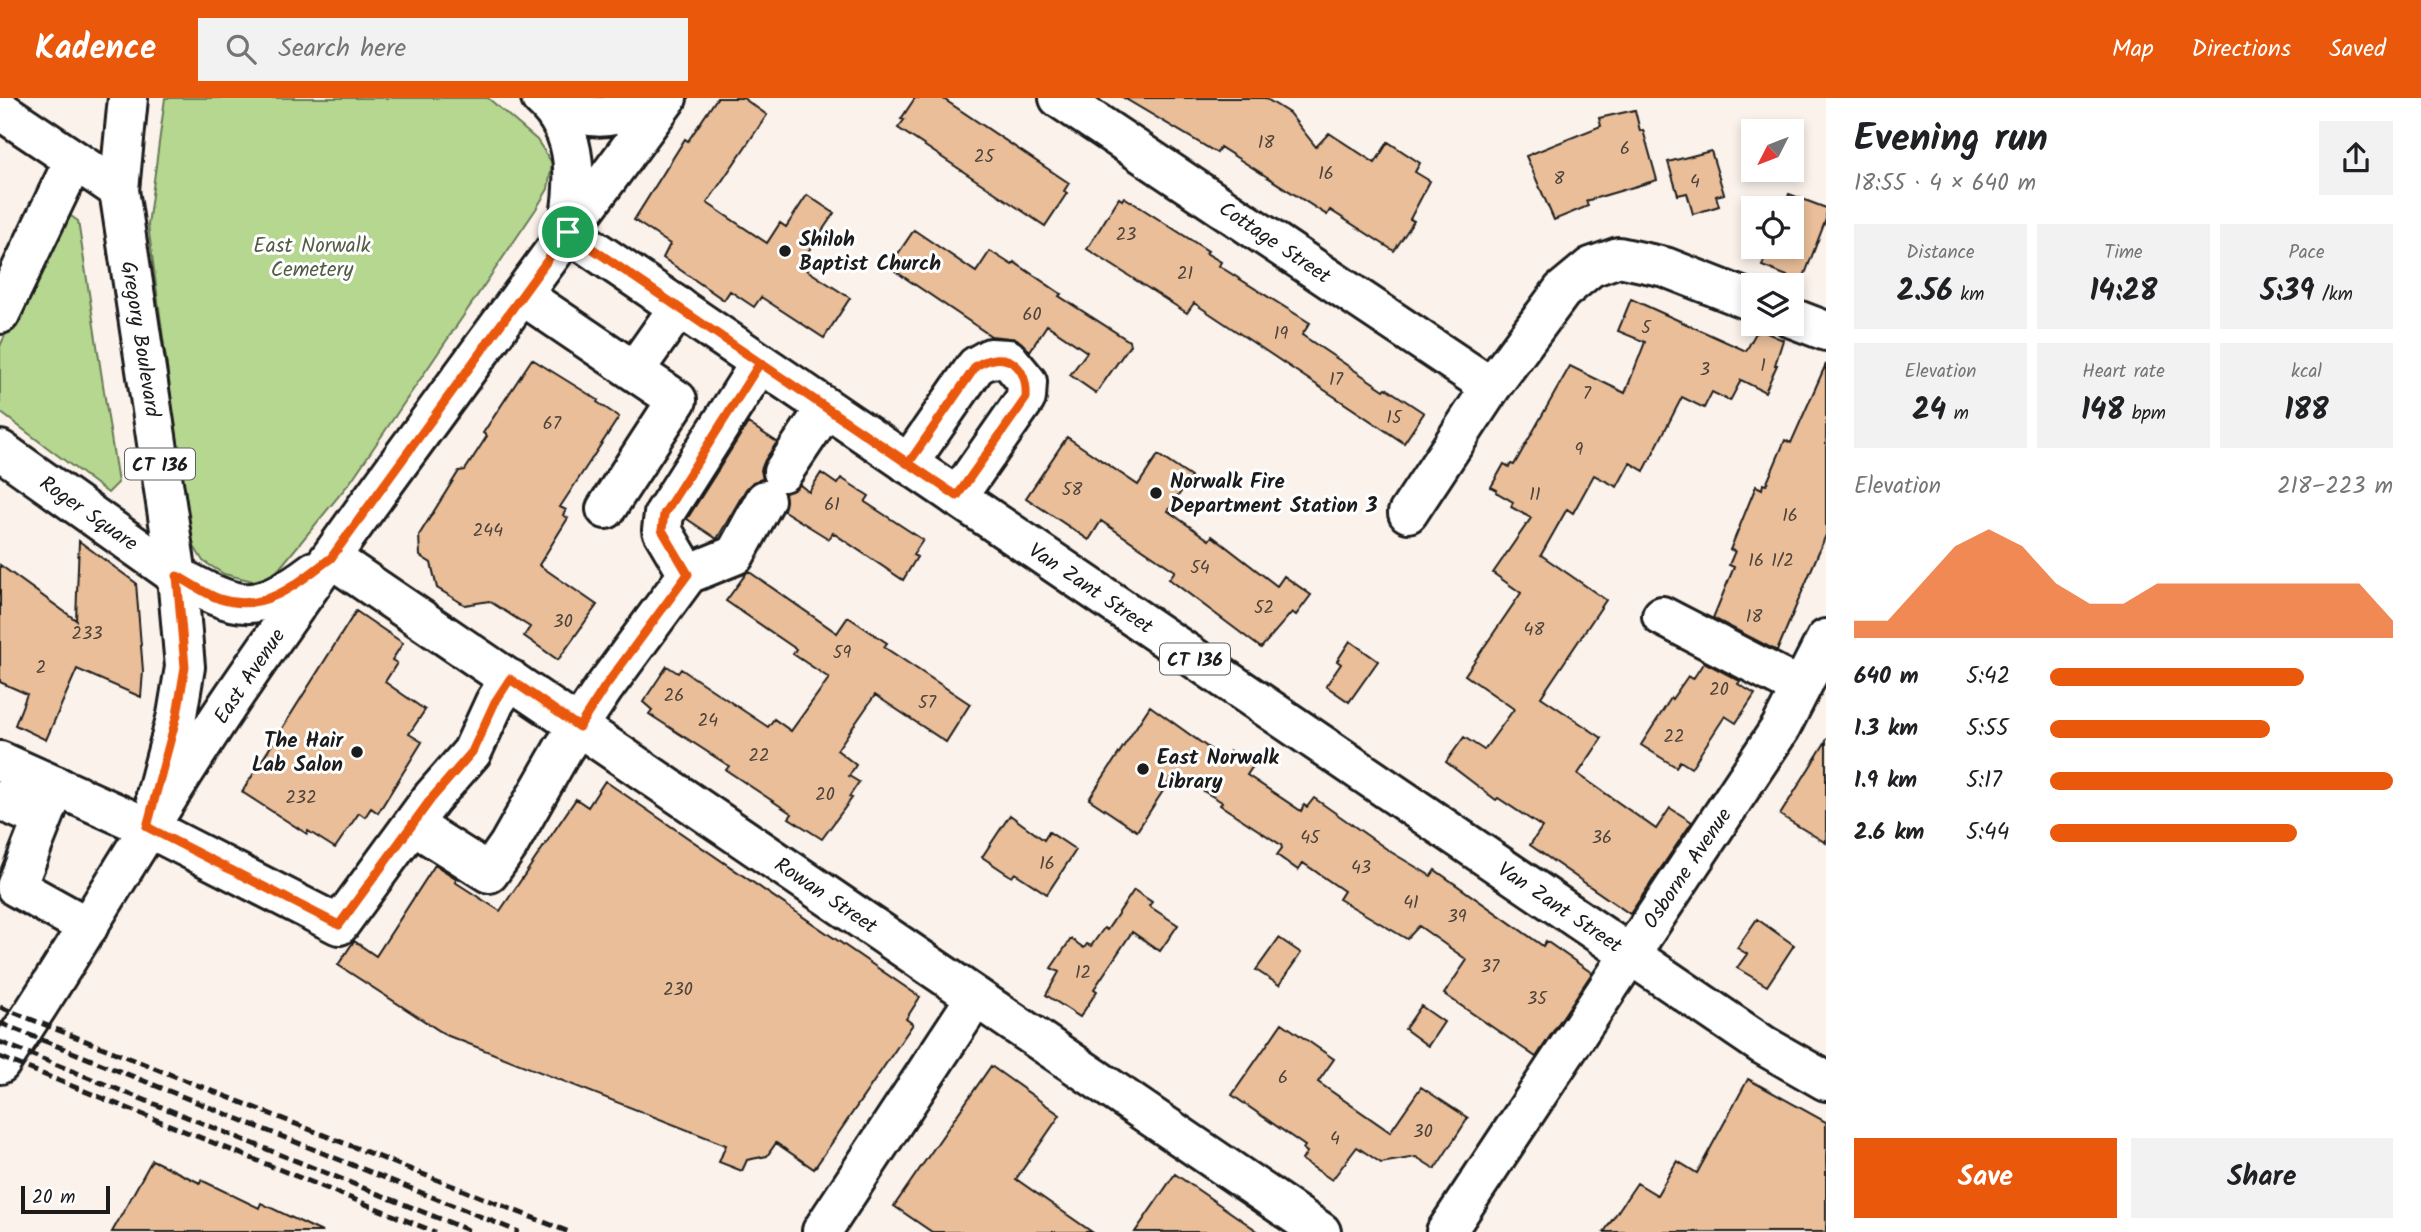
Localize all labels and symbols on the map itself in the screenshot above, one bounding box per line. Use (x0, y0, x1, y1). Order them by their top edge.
north arrow (1741, 119, 1804, 182)
house number: 18 (1258, 129, 1274, 158)
house number: 6 (1620, 135, 1630, 164)
house number: 25 (974, 143, 995, 172)
house number: 16 (1318, 160, 1334, 189)
house number: 8 (1554, 165, 1565, 194)
house number: 4 (1690, 168, 1700, 197)
street label: Cottage Street (1211, 193, 1338, 294)
pin (538, 202, 598, 262)
house number: 23 (1116, 221, 1136, 250)
place label: Shiloh Baptist Church (799, 224, 941, 281)
park label: East Norwalk Cemetery (253, 230, 371, 287)
marker: Shiloh Baptist Church (777, 243, 793, 259)
street label: Gregory Boulevard (111, 259, 168, 420)
house number: 21 (1177, 260, 1193, 289)
house number: 60 (1022, 301, 1042, 330)
house number: 5 (1641, 314, 1652, 343)
house number: 19 (1274, 320, 1288, 349)
house number: 1 (1760, 352, 1766, 381)
house number: 3 (1700, 356, 1710, 385)
house number: 17 (1329, 366, 1344, 395)
house number: 7 (1583, 380, 1592, 409)
house number: 15 (1386, 404, 1403, 433)
house number: 67 (543, 410, 562, 439)
house number: 9 (1575, 436, 1584, 465)
road number: CT 136 (125, 448, 195, 480)
place label: Norwalk Fire Department Station 3 (1170, 466, 1378, 523)
street label: Roger Square (32, 468, 145, 561)
house number: 58 (1062, 476, 1082, 505)
house number: 11 (1529, 481, 1541, 510)
marker: Norwalk Fire Department Station 3 (1148, 485, 1164, 501)
house number: 61 (824, 491, 840, 520)
house number: 16 (1782, 502, 1798, 531)
house number: 244 (473, 517, 503, 546)
street label: Van Zant Street (1021, 535, 1160, 644)
house number: 16 1/2 (1748, 547, 1794, 576)
house number: 54 (1190, 554, 1210, 583)
house number: 52 (1254, 594, 1274, 623)
house number: 18 (1746, 603, 1762, 632)
house number: 30 (553, 608, 573, 637)
house number: 48 (1524, 616, 1545, 645)
house number: 233 (71, 620, 103, 649)
street label: East Avenue (206, 622, 295, 731)
house number: 59 (833, 639, 851, 668)
road number: CT 136 (1160, 644, 1230, 674)
house number: 2 (36, 654, 46, 683)
house number: 20 (1709, 676, 1729, 705)
house number: 26 (664, 682, 684, 711)
house number: 57 (918, 689, 937, 718)
house number: 24 (698, 707, 718, 736)
house number: 22 (1664, 723, 1684, 752)
place label: The Hair Lab Salon (252, 725, 344, 782)
house number: 22 (749, 742, 769, 771)
place label: East Norwalk Library (1157, 742, 1279, 799)
marker: The Hair Lab Salon (349, 744, 365, 760)
marker: East Norwalk Library (1135, 761, 1151, 777)
house number: 20 (815, 781, 835, 810)
house number: 232 (285, 784, 317, 813)
street label: Osborne Avenue (1635, 801, 1741, 936)
house number: 45 (1300, 824, 1321, 853)
house number: 36 (1592, 824, 1612, 853)
street label: Rowan Street (767, 849, 884, 944)
house number: 16 (1039, 850, 1055, 879)
house number: 43 (1351, 854, 1371, 883)
street label: Van Zant Street (1490, 854, 1629, 963)
house number: 41 (1403, 889, 1419, 918)
house number: 39 (1447, 903, 1467, 932)
house number: 37 (1481, 953, 1500, 982)
house number: 12 (1075, 959, 1091, 988)
house number: 230 (663, 976, 693, 1005)
house number: 35 (1527, 985, 1548, 1014)
house number: 6 (1278, 1064, 1288, 1093)
house number: 30 (1413, 1118, 1433, 1147)
house number: 4 (1330, 1125, 1340, 1154)
scale bar (21, 1183, 110, 1215)

